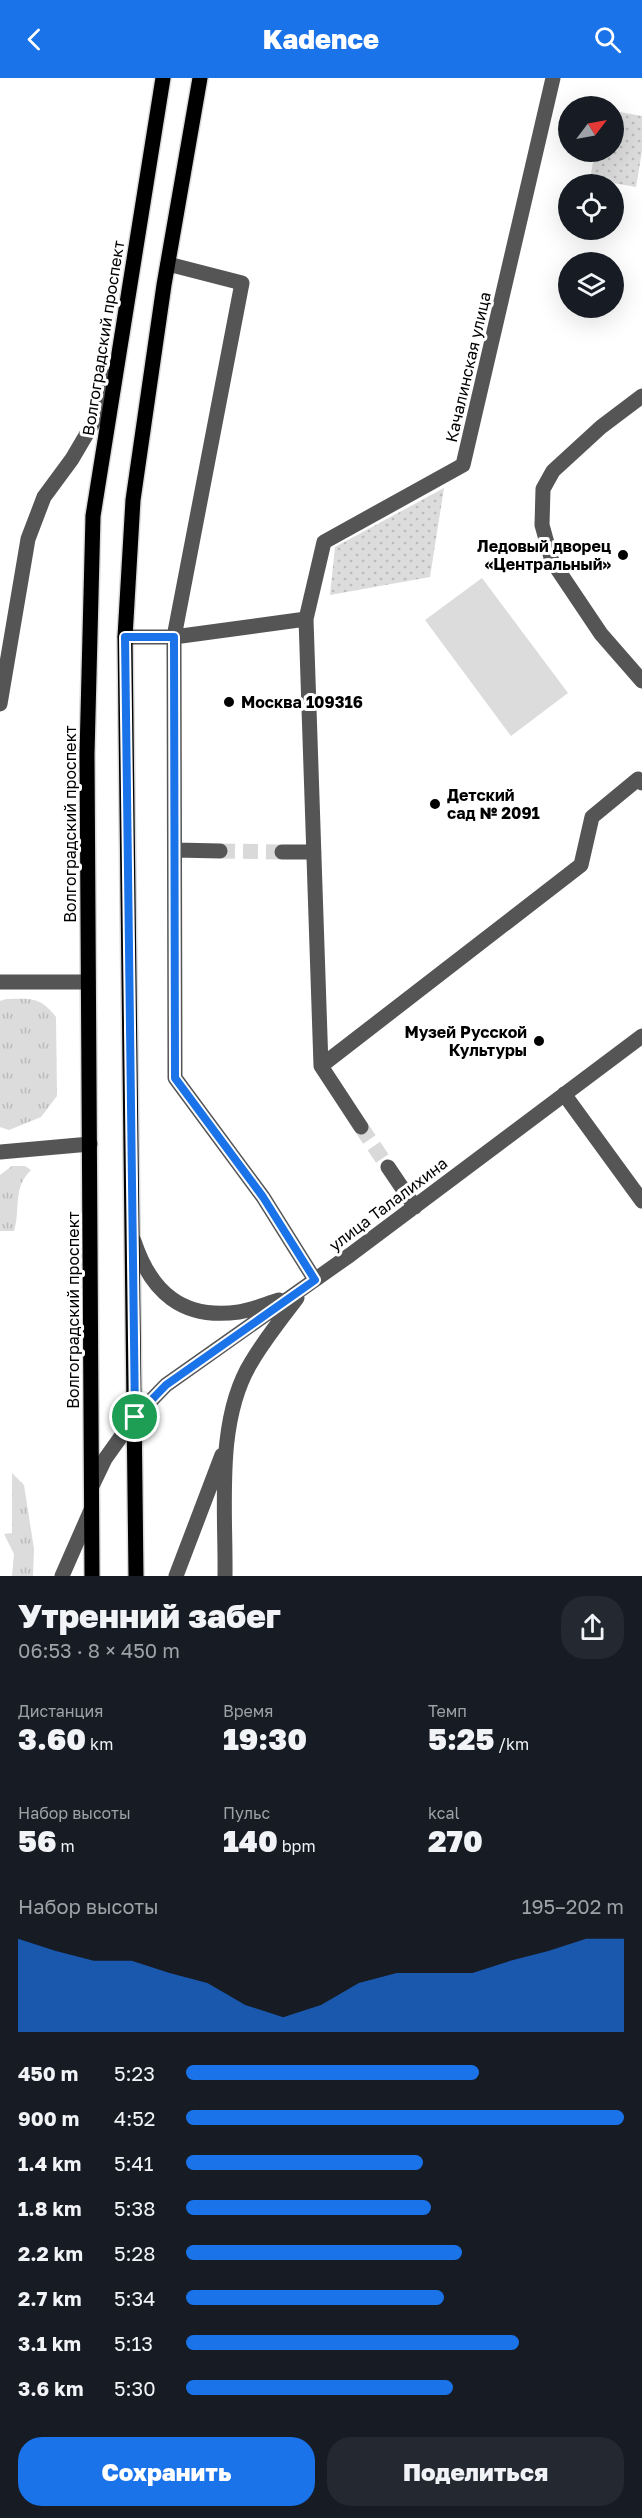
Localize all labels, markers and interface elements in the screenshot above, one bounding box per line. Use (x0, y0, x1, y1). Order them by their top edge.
icon: back (18, 23, 51, 56)
text: Kadence (263, 23, 379, 55)
icon: search (591, 23, 624, 56)
north arrow (558, 96, 624, 162)
map controls (558, 96, 624, 318)
button: locate (558, 174, 624, 240)
street label: Волгоградский проспект (78, 239, 128, 437)
button: layers (558, 252, 624, 318)
street label: Качалинская улица (441, 290, 495, 444)
place label: Ледовый дворец «Центральный» (477, 536, 611, 574)
marker: Ледовый дворец «Центральный» (616, 548, 630, 562)
place label: Москва 109316 (241, 692, 363, 712)
marker: Москва 109316 (222, 695, 236, 709)
street label: Волгоградский проспект (60, 725, 80, 923)
place label: Детский сад № 2091 (447, 785, 540, 823)
marker: Детский сад № 2091 (428, 797, 442, 811)
place label: Музей Русской Культуры (404, 1022, 527, 1060)
marker: Музей Русской Культуры (532, 1034, 546, 1048)
street label: улица Талалихина (325, 1153, 451, 1255)
street label: Волгоградский проспект (63, 1211, 83, 1409)
pin (109, 1391, 160, 1442)
icon: arrive (118, 1400, 151, 1433)
text: Утренний забег (18, 1596, 281, 1635)
button: share (561, 1596, 624, 1659)
text: 06:53 · 8 × 450 m (18, 1638, 180, 1662)
text: Дистанция (18, 1701, 103, 1721)
text: Время (223, 1701, 273, 1721)
text: Темп (428, 1701, 467, 1721)
text: 3.60 (18, 1721, 86, 1757)
text: 19:30 (223, 1721, 307, 1757)
text: 5:25 (428, 1721, 494, 1757)
text: km (86, 1734, 113, 1754)
text: /km (494, 1734, 529, 1754)
text: Набор высоты (18, 1803, 131, 1823)
text: Пульс (223, 1803, 270, 1823)
text: kcal (428, 1803, 460, 1823)
text: 56 (18, 1823, 56, 1859)
text: 140 (223, 1823, 278, 1859)
text: 270 (428, 1823, 483, 1859)
text: m (56, 1836, 75, 1856)
text: bpm (278, 1836, 316, 1856)
text: Набор высоты (18, 1894, 159, 1918)
text: 195–202 m (522, 1894, 624, 1918)
text: 450 m (18, 2061, 78, 2085)
text: 5:23 (114, 2061, 155, 2085)
text: 900 m (18, 2106, 79, 2130)
text: 4:52 (114, 2106, 155, 2130)
text: 1.4 km (18, 2151, 81, 2175)
text: 5:41 (114, 2151, 154, 2175)
text: 1.8 km (18, 2196, 82, 2220)
text: 5:38 (114, 2196, 156, 2220)
text: 2.2 km (18, 2241, 83, 2265)
text: 5:28 (114, 2241, 155, 2265)
text: 2.7 km (18, 2286, 82, 2310)
text: 5:34 (114, 2286, 156, 2310)
text: 3.1 km (18, 2331, 81, 2355)
text: 5:13 (114, 2331, 153, 2355)
text: 3.6 km (18, 2376, 83, 2400)
text: 5:30 (114, 2376, 156, 2400)
button: Сохранить (18, 2437, 315, 2506)
button: Поделиться (327, 2437, 624, 2506)

